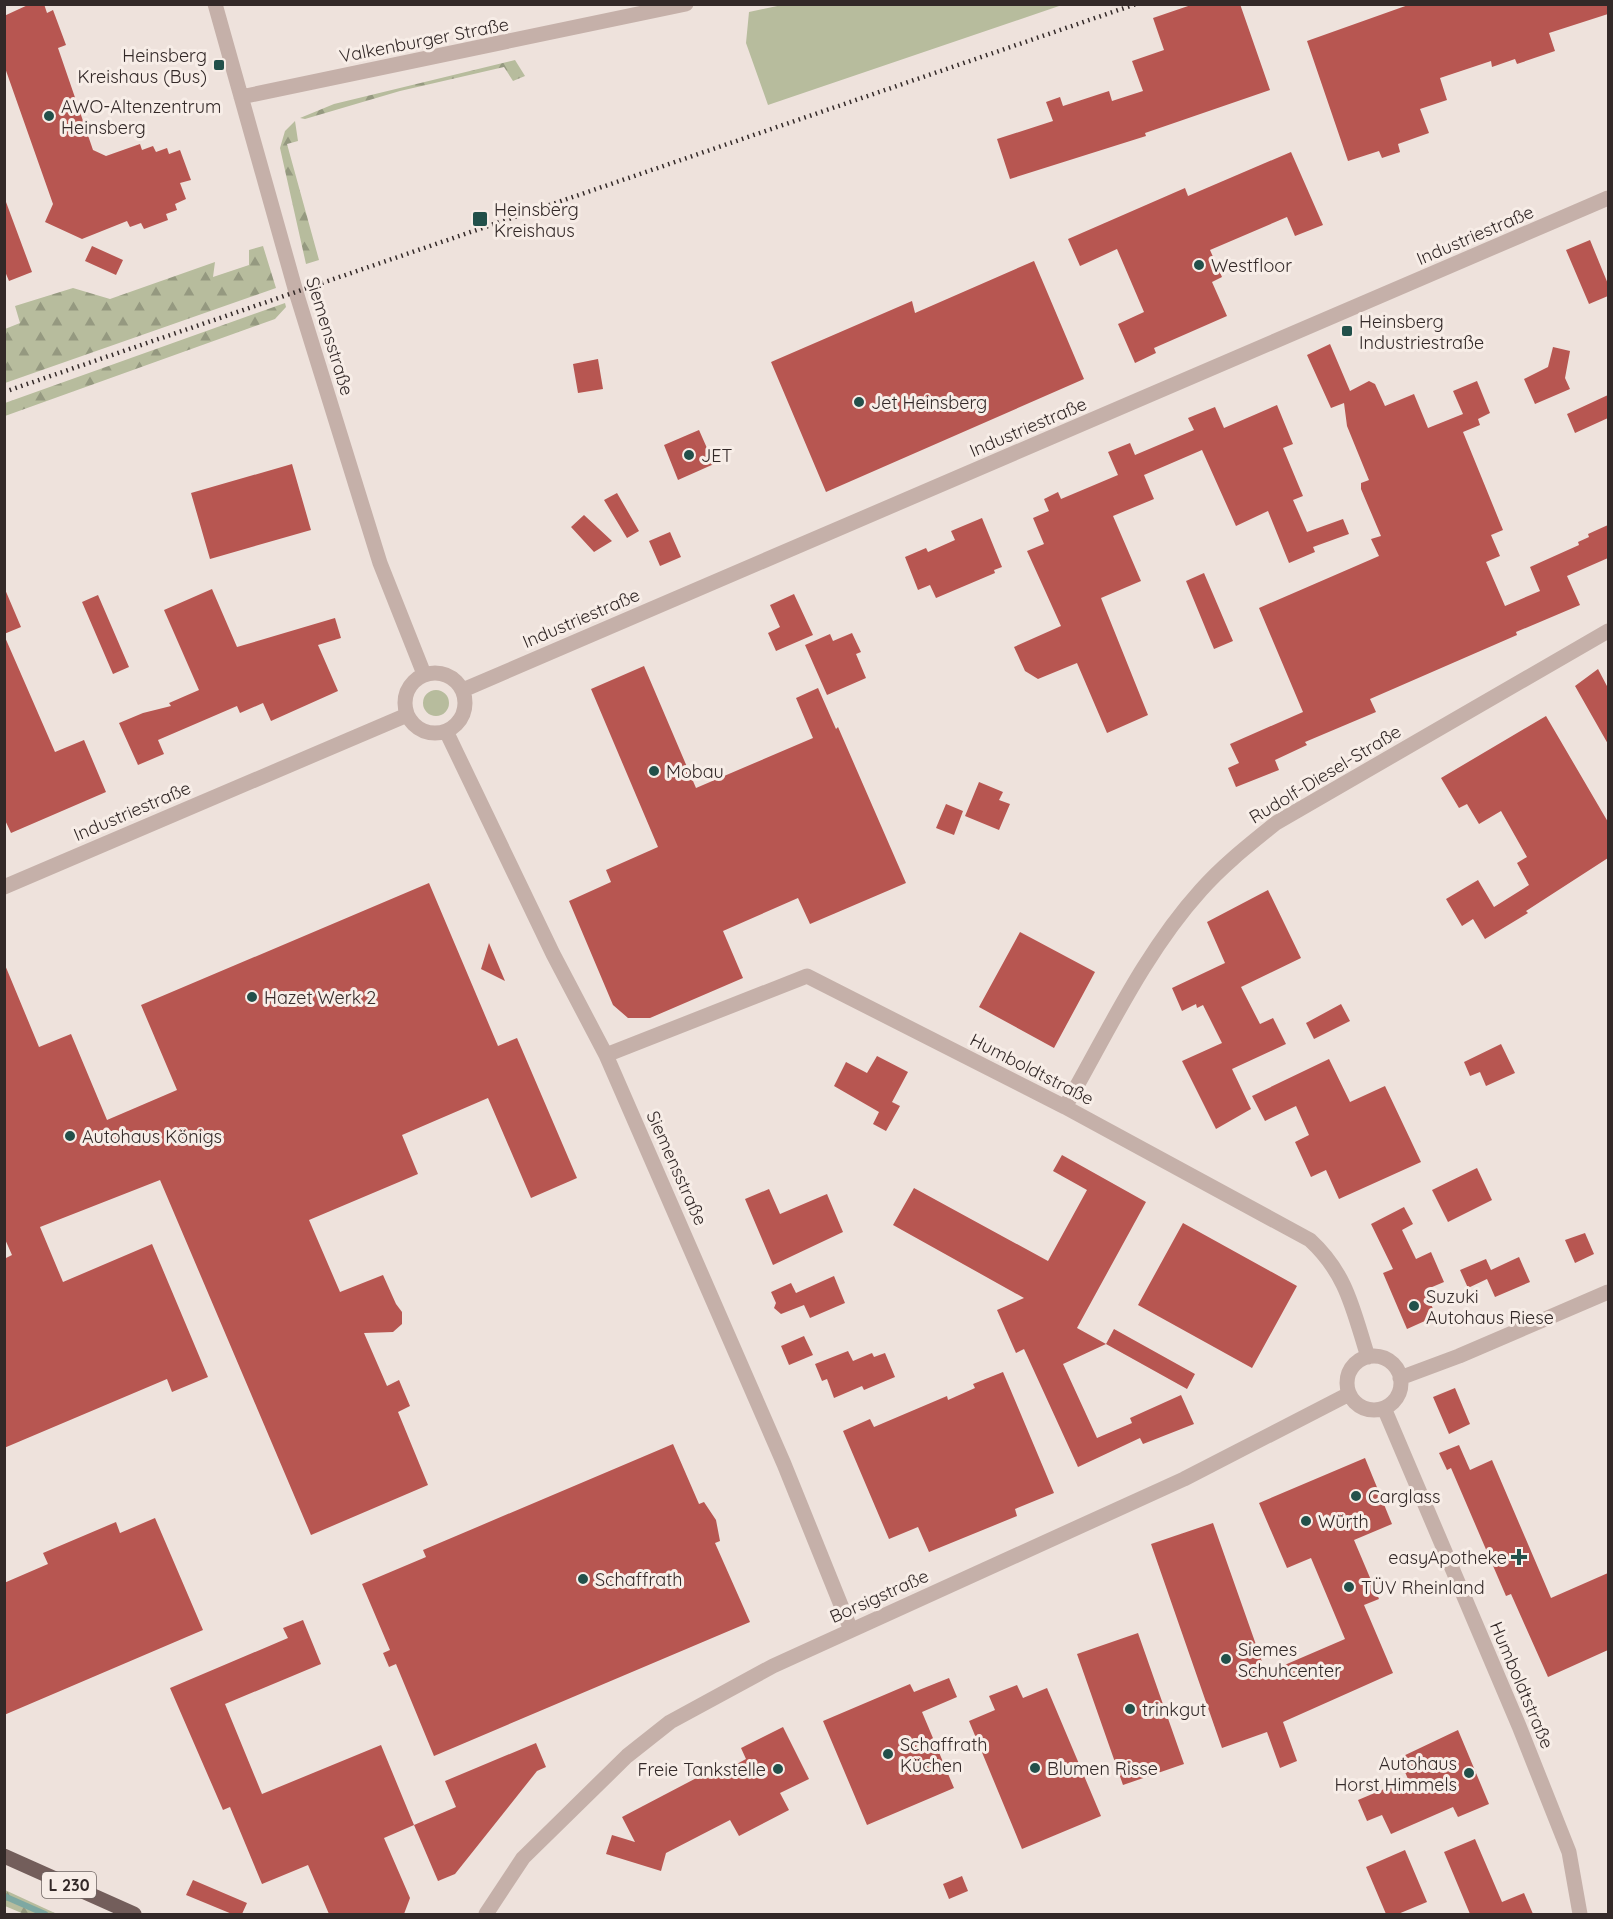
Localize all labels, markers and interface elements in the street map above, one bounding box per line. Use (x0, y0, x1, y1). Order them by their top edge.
street label: Valkenburger Straße (337, 12, 511, 68)
place label: Heinsberg Kreishaus (Bus) (78, 44, 207, 88)
marker: Heinsberg Kreishaus (Bus) (212, 58, 226, 72)
place label: AWO-Altenzentrum Heinsberg (61, 95, 221, 139)
marker: AWO-Altenzentrum Heinsberg (42, 109, 56, 123)
place label: Heinsberg Kreishaus (494, 198, 579, 242)
street label: Industriestraße (1413, 200, 1537, 270)
marker: Heinsberg Kreishaus (471, 210, 489, 228)
place label: Westfloor (1211, 254, 1292, 277)
marker: Westfloor (1192, 258, 1206, 272)
street label: Siemensstraße (301, 274, 359, 398)
place label: Heinsberg Industriestraße (1359, 310, 1484, 354)
marker: Heinsberg Industriestraße (1340, 324, 1354, 338)
place label: Jet Heinsberg (871, 391, 987, 414)
street label: Industriestraße (966, 392, 1090, 462)
marker: Jet Heinsberg (852, 395, 866, 409)
place label: JET (701, 444, 733, 467)
marker: JET (682, 448, 696, 462)
street label: Industriestraße (519, 583, 643, 653)
street label: Rudolf-Diesel-Straße (1245, 720, 1405, 828)
place label: Mobau (666, 760, 724, 783)
marker: Mobau (647, 764, 661, 778)
street label: Industriestraße (70, 776, 194, 846)
place label: Hazet Werk 2 (264, 986, 376, 1009)
marker: Hazet Werk 2 (245, 990, 259, 1004)
street label: Humboldtstraße (966, 1028, 1098, 1110)
street label: Siemensstraße (642, 1107, 712, 1229)
place label: Autohaus Königs (82, 1125, 222, 1148)
marker: Autohaus Königs (63, 1129, 77, 1143)
place label: Suzuki Autohaus Riese (1426, 1285, 1554, 1329)
marker: Suzuki Autohaus Riese (1407, 1299, 1421, 1313)
place label: Carglass (1368, 1485, 1441, 1508)
marker: Carglass (1349, 1489, 1363, 1503)
place label: Würth (1318, 1510, 1369, 1533)
marker: Würth (1299, 1514, 1313, 1528)
place label: easyApotheke (1388, 1546, 1507, 1569)
marker: easyApotheke (1512, 1550, 1526, 1564)
street label: Borsigstraße (826, 1564, 932, 1628)
place label: Schaffrath (595, 1568, 682, 1591)
marker: Schaffrath (576, 1572, 590, 1586)
place label: TÜV Rheinland (1361, 1576, 1485, 1599)
marker: TÜV Rheinland (1342, 1580, 1356, 1594)
street label: Humboldtstraße (1485, 1618, 1559, 1752)
place label: Siemes Schuhcenter (1238, 1638, 1341, 1682)
marker: Siemes Schuhcenter (1219, 1652, 1233, 1666)
place label: trinkgut (1142, 1698, 1206, 1721)
marker: trinkgut (1123, 1702, 1137, 1716)
place label: Schaffrath Küchen (900, 1733, 987, 1777)
marker: Schaffrath Küchen (881, 1747, 895, 1761)
place label: Autohaus Horst Himmels (1334, 1752, 1457, 1796)
place label: Blumen Risse (1047, 1757, 1158, 1780)
place label: Freie Tankstelle (638, 1758, 766, 1781)
marker: Blumen Risse (1028, 1761, 1042, 1775)
marker: Freie Tankstelle (771, 1762, 785, 1776)
marker: Autohaus Horst Himmels (1462, 1766, 1476, 1780)
road number: L 230 (42, 1872, 96, 1898)

